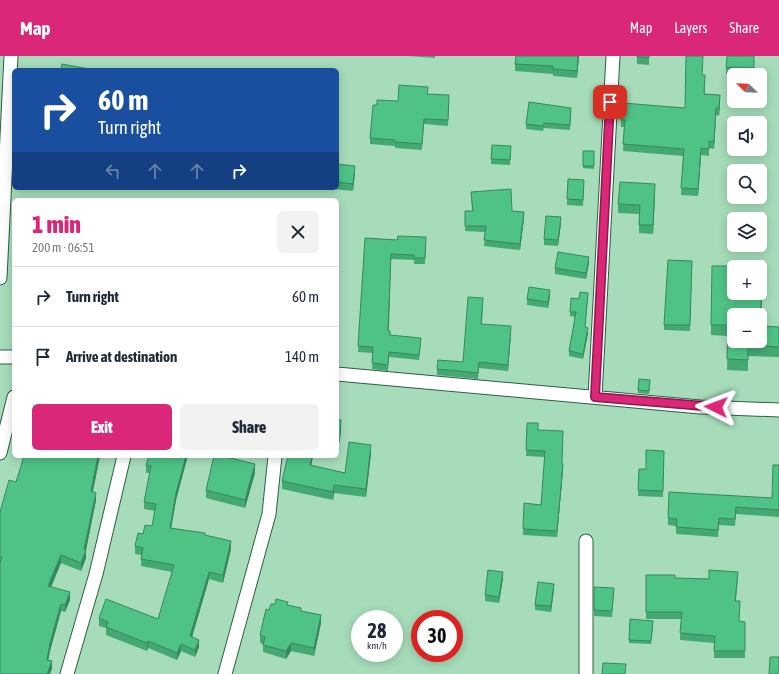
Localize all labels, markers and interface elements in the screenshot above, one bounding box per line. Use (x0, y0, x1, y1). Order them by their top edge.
text: Map (20, 17, 51, 39)
text: Map (630, 20, 652, 36)
text: Layers (674, 20, 707, 36)
text: Share (729, 20, 759, 36)
north arrow (727, 68, 767, 108)
map controls (727, 68, 767, 348)
icon: right (32, 84, 84, 136)
text: 60 m (98, 84, 148, 116)
pin (593, 85, 627, 119)
icon: arrive (599, 91, 621, 113)
button: sound (727, 116, 767, 156)
text: Turn right (98, 117, 161, 138)
icon: left (102, 160, 124, 182)
icon: ahead (144, 160, 166, 182)
icon: ahead (186, 160, 208, 182)
icon: right (228, 160, 250, 182)
button: search (727, 164, 767, 204)
text: 1 min (32, 211, 81, 238)
button: close (277, 211, 319, 253)
button: layers (727, 212, 767, 252)
text: 200 m · 06:51 (32, 240, 95, 255)
button: + (727, 260, 767, 300)
icon: right (32, 286, 54, 308)
text: Turn right (66, 288, 119, 305)
text: 60 m (292, 288, 319, 305)
button: − (727, 308, 767, 348)
icon: arrive (32, 346, 54, 368)
text: Arrive at destination (66, 348, 177, 365)
text: 140 m (285, 348, 319, 365)
position arrow (695, 386, 737, 428)
button: Exit (32, 404, 172, 450)
button: Share (180, 404, 319, 450)
speed limit sign: 30 (411, 610, 463, 662)
text: 28 (368, 619, 386, 642)
text: km/h (367, 640, 387, 651)

